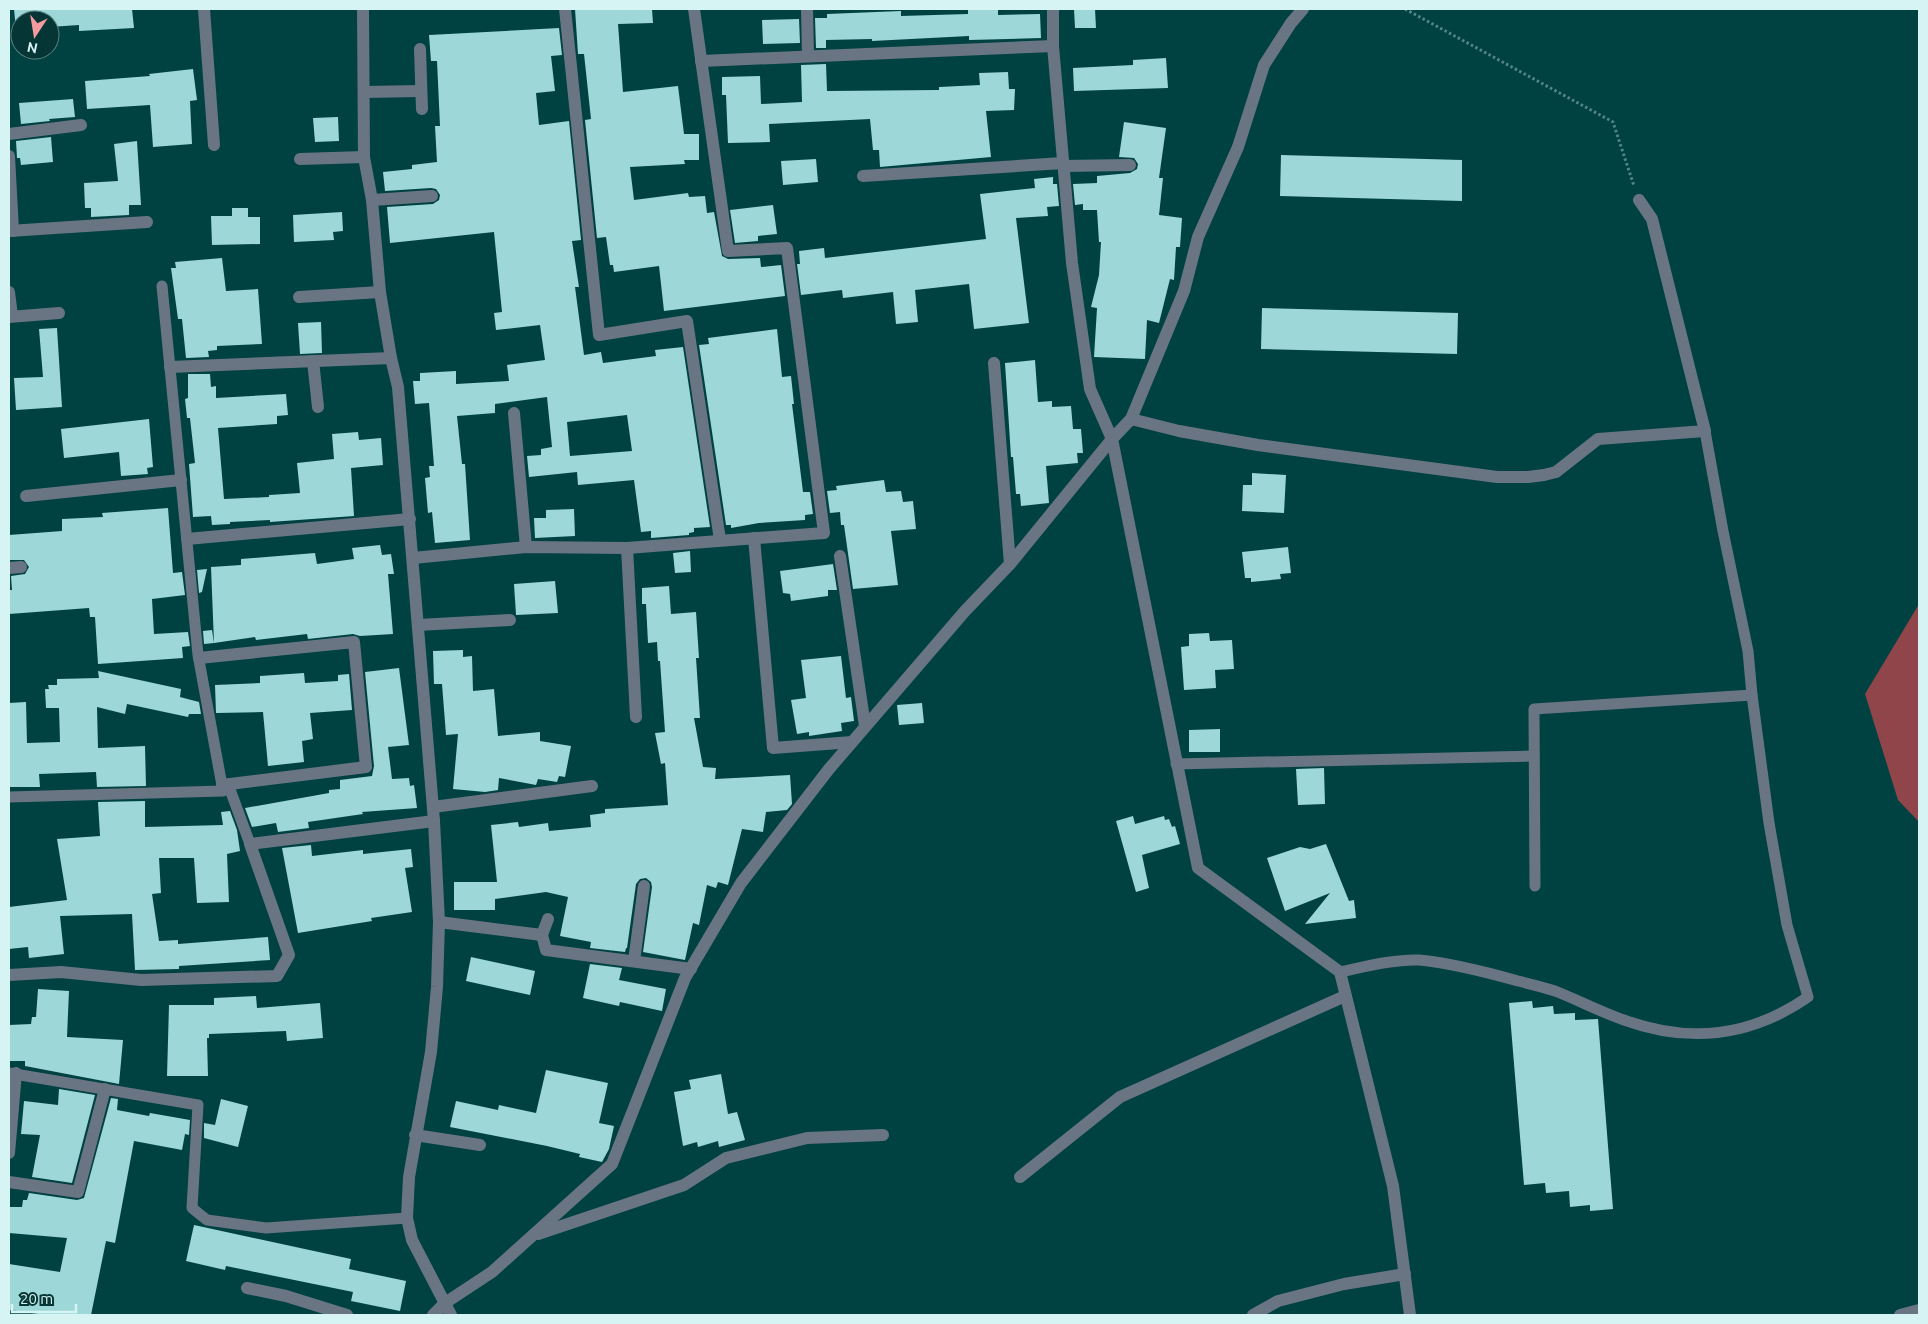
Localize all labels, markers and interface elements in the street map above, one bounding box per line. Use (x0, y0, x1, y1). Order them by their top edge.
north arrow (10, 10, 60, 60)
text: N (26, 39, 39, 57)
scale bar (12, 1282, 76, 1314)
text: 20 m (20, 1290, 53, 1307)

